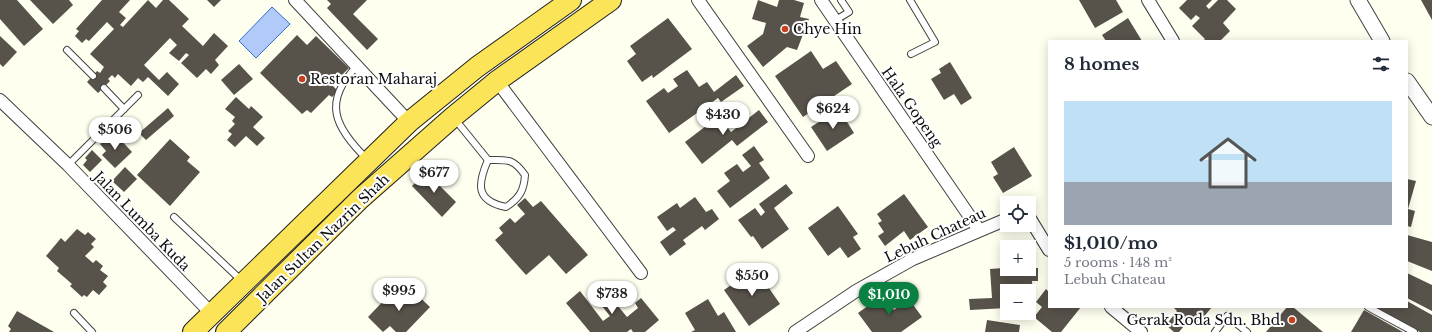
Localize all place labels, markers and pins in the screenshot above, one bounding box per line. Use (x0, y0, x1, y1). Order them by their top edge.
place label: Chye Hin (793, 20, 862, 38)
marker: Chye Hin (780, 24, 790, 34)
place label: Restoran Maharaj (310, 70, 437, 88)
marker: Restoran Maharaj (297, 74, 307, 84)
pin: $624 (809, 96, 857, 130)
pin: $430 (699, 102, 747, 136)
pin: $506 (91, 117, 139, 151)
pin: $677 (410, 160, 458, 194)
pin: $550 (728, 263, 776, 297)
pin: $995 (375, 278, 423, 312)
pin: $738 (588, 281, 636, 315)
pin: $1,010 (856, 282, 922, 316)
place label: Gerak Roda Sdn. Bhd. (1126, 311, 1284, 329)
marker: Gerak Roda Sdn. Bhd. (1287, 315, 1297, 325)

